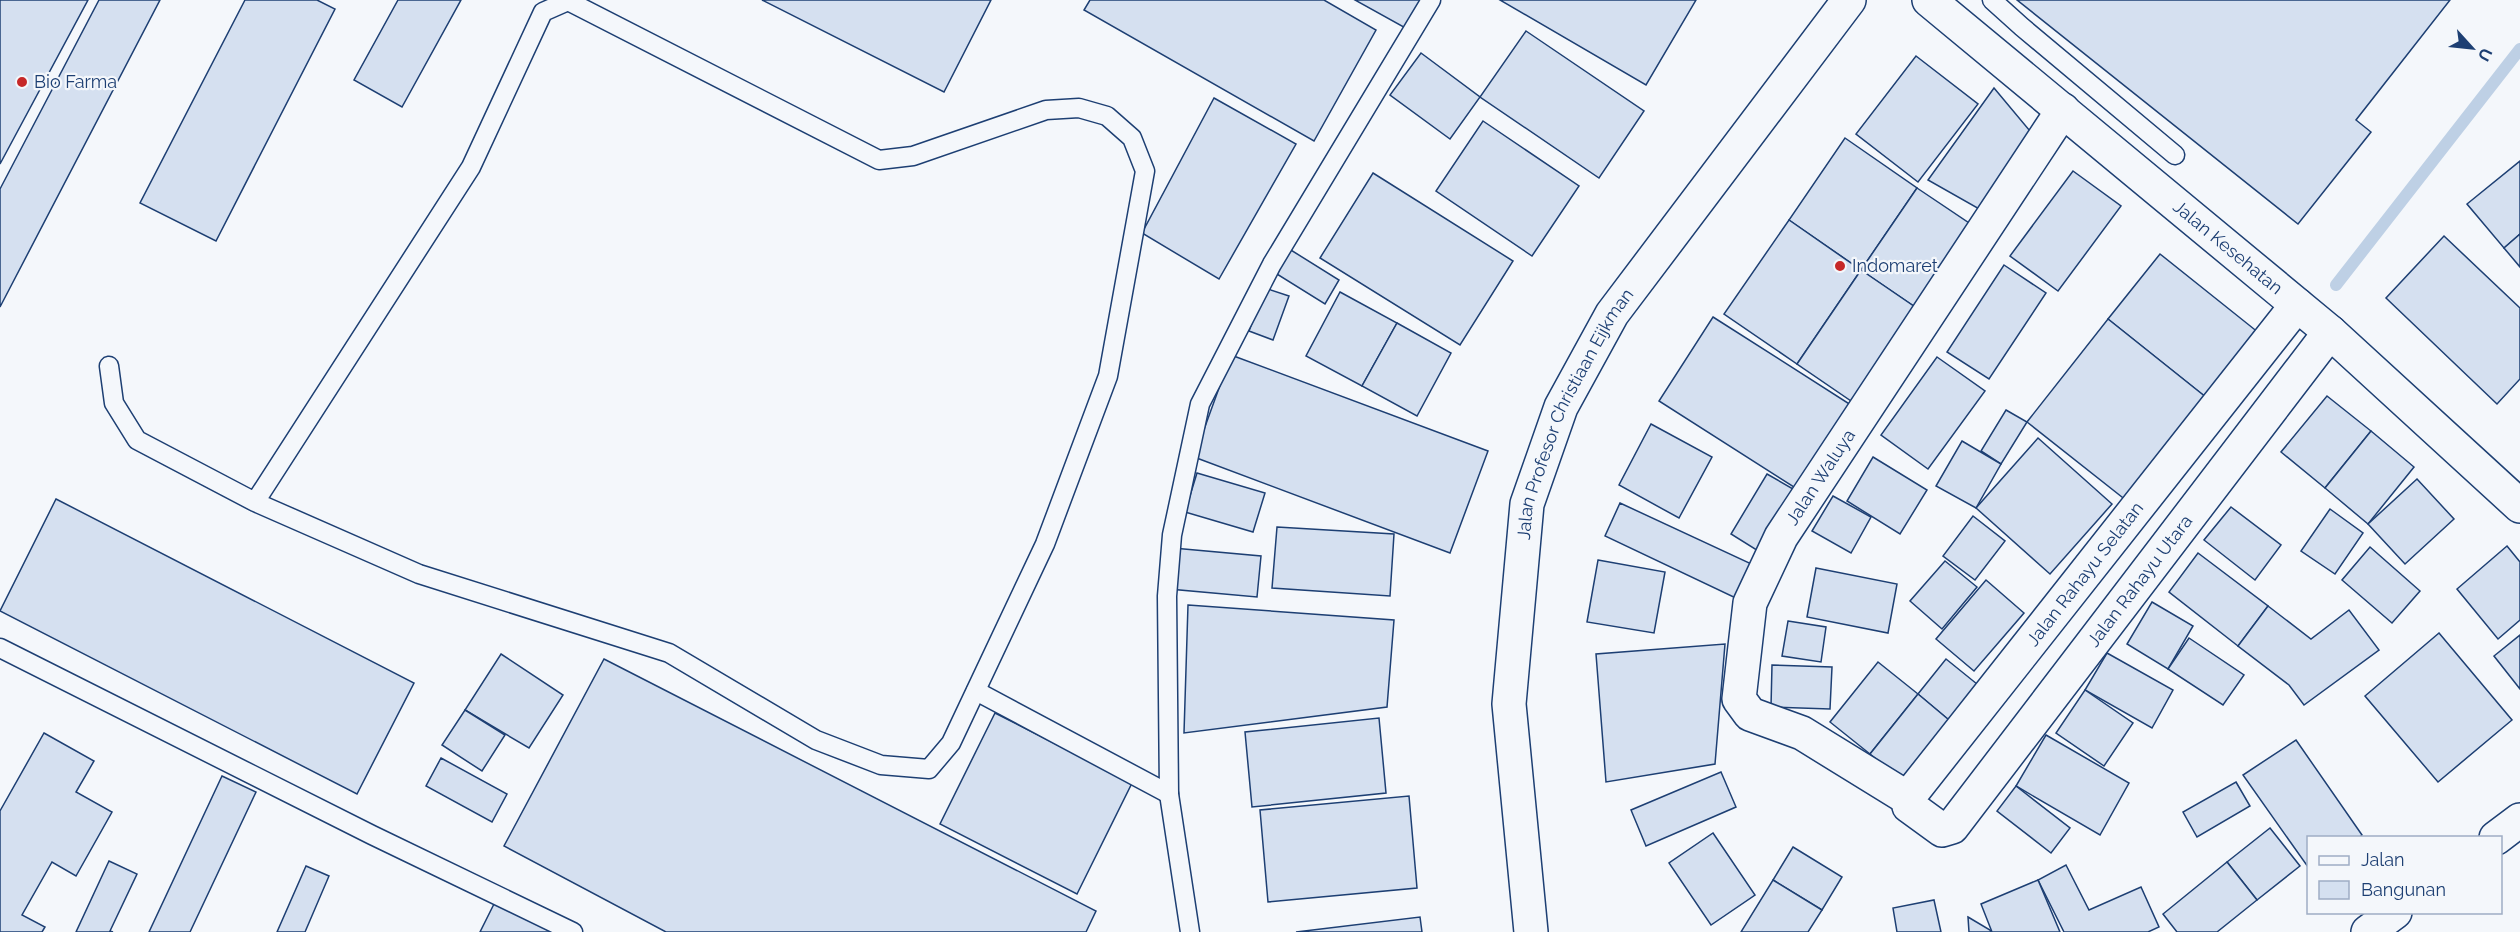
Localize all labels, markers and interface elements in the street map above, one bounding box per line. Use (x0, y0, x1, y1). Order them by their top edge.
north arrow (2442, 18, 2502, 78)
text: U (2474, 45, 2496, 64)
place label: Bio Farma (34, 71, 117, 92)
marker: Bio Farma (15, 75, 29, 89)
street label: Jalan Kesehatan (2169, 196, 2287, 298)
place label: Indomaret (1852, 255, 1938, 276)
marker: Indomaret (1833, 259, 1847, 273)
street label: Jalan Profesor Christiaan Eijkman (1513, 284, 1638, 541)
street label: Jalan Waluya (1781, 425, 1859, 529)
street label: Jalan Rahayu Selatan (2022, 497, 2147, 650)
street label: Jalan Rahayu Utara (2082, 511, 2196, 651)
legend (2307, 836, 2502, 914)
text: Jalan (2361, 849, 2405, 870)
text: Bangunan (2361, 879, 2446, 900)

